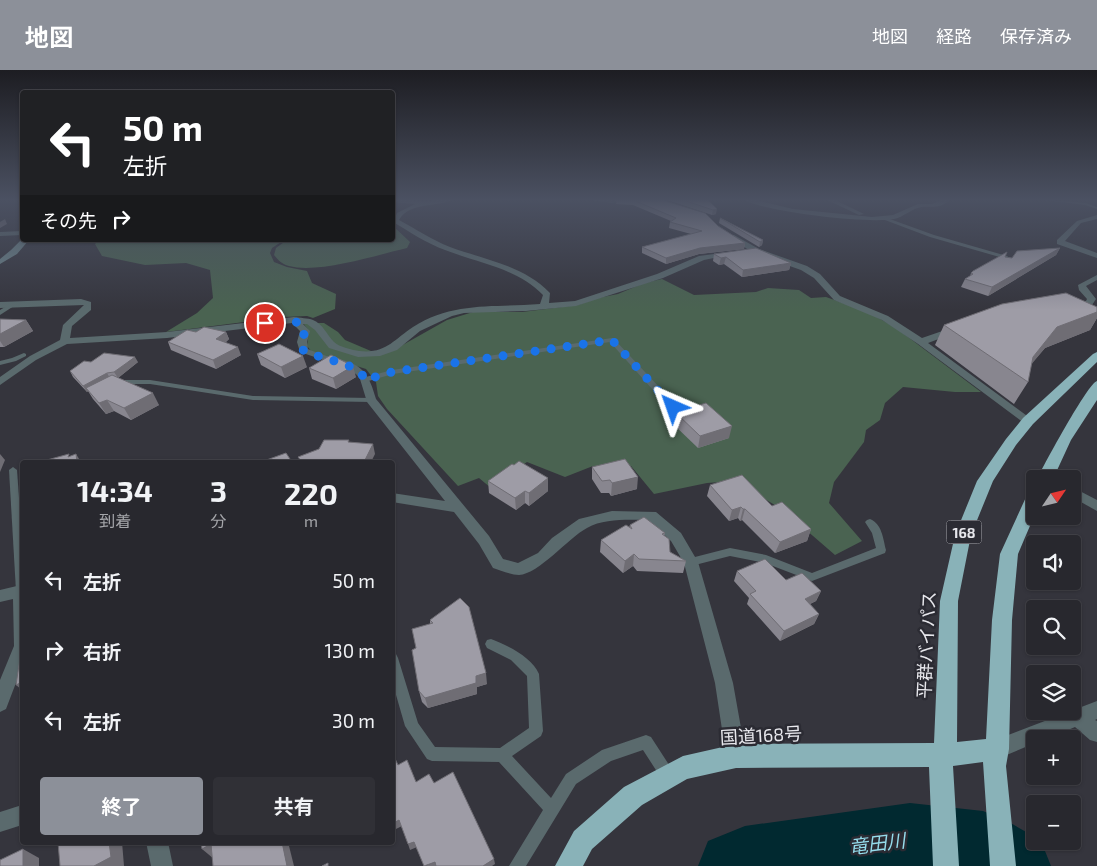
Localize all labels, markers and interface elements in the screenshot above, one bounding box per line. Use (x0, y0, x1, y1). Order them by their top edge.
text: 地図 (25, 22, 73, 51)
text: 地図 (872, 25, 908, 47)
text: 経路 (936, 25, 972, 47)
text: 保存済み (1000, 25, 1072, 47)
text: 50 m (123, 106, 203, 148)
icon: left (40, 110, 105, 175)
text: 左折 (123, 152, 167, 178)
icon: right (107, 205, 135, 233)
text: その先 (40, 209, 97, 232)
pin (244, 302, 286, 344)
icon: arrive (251, 309, 279, 337)
position arrow (646, 380, 698, 432)
north arrow (1026, 470, 1081, 525)
map controls (1026, 470, 1081, 850)
text: 14:34 (77, 472, 153, 508)
text: 3 (210, 472, 227, 508)
text: 220 (284, 475, 338, 511)
text: 到着 (99, 511, 131, 530)
text: 分 (211, 511, 227, 530)
text: m (304, 511, 318, 530)
road number: 168 (946, 521, 982, 544)
button: sound (1026, 535, 1081, 590)
icon: left (40, 566, 68, 594)
text: 50 m (332, 569, 375, 592)
text: 左折 (83, 570, 121, 593)
street label: 平群バイパス (912, 591, 940, 699)
button: search (1026, 600, 1081, 655)
icon: right (40, 636, 68, 664)
text: 130 m (325, 639, 375, 662)
text: 右折 (83, 640, 121, 663)
button: layers (1026, 665, 1081, 720)
icon: left (40, 706, 68, 734)
text: 30 m (332, 709, 375, 732)
text: 左折 (83, 710, 121, 733)
street label: 国道168号 (719, 722, 803, 748)
button: + (1026, 730, 1081, 785)
button: 終了 (40, 777, 203, 835)
button: 共有 (213, 777, 375, 835)
button: − (1026, 795, 1081, 850)
water label: 竜田川 (847, 828, 909, 858)

